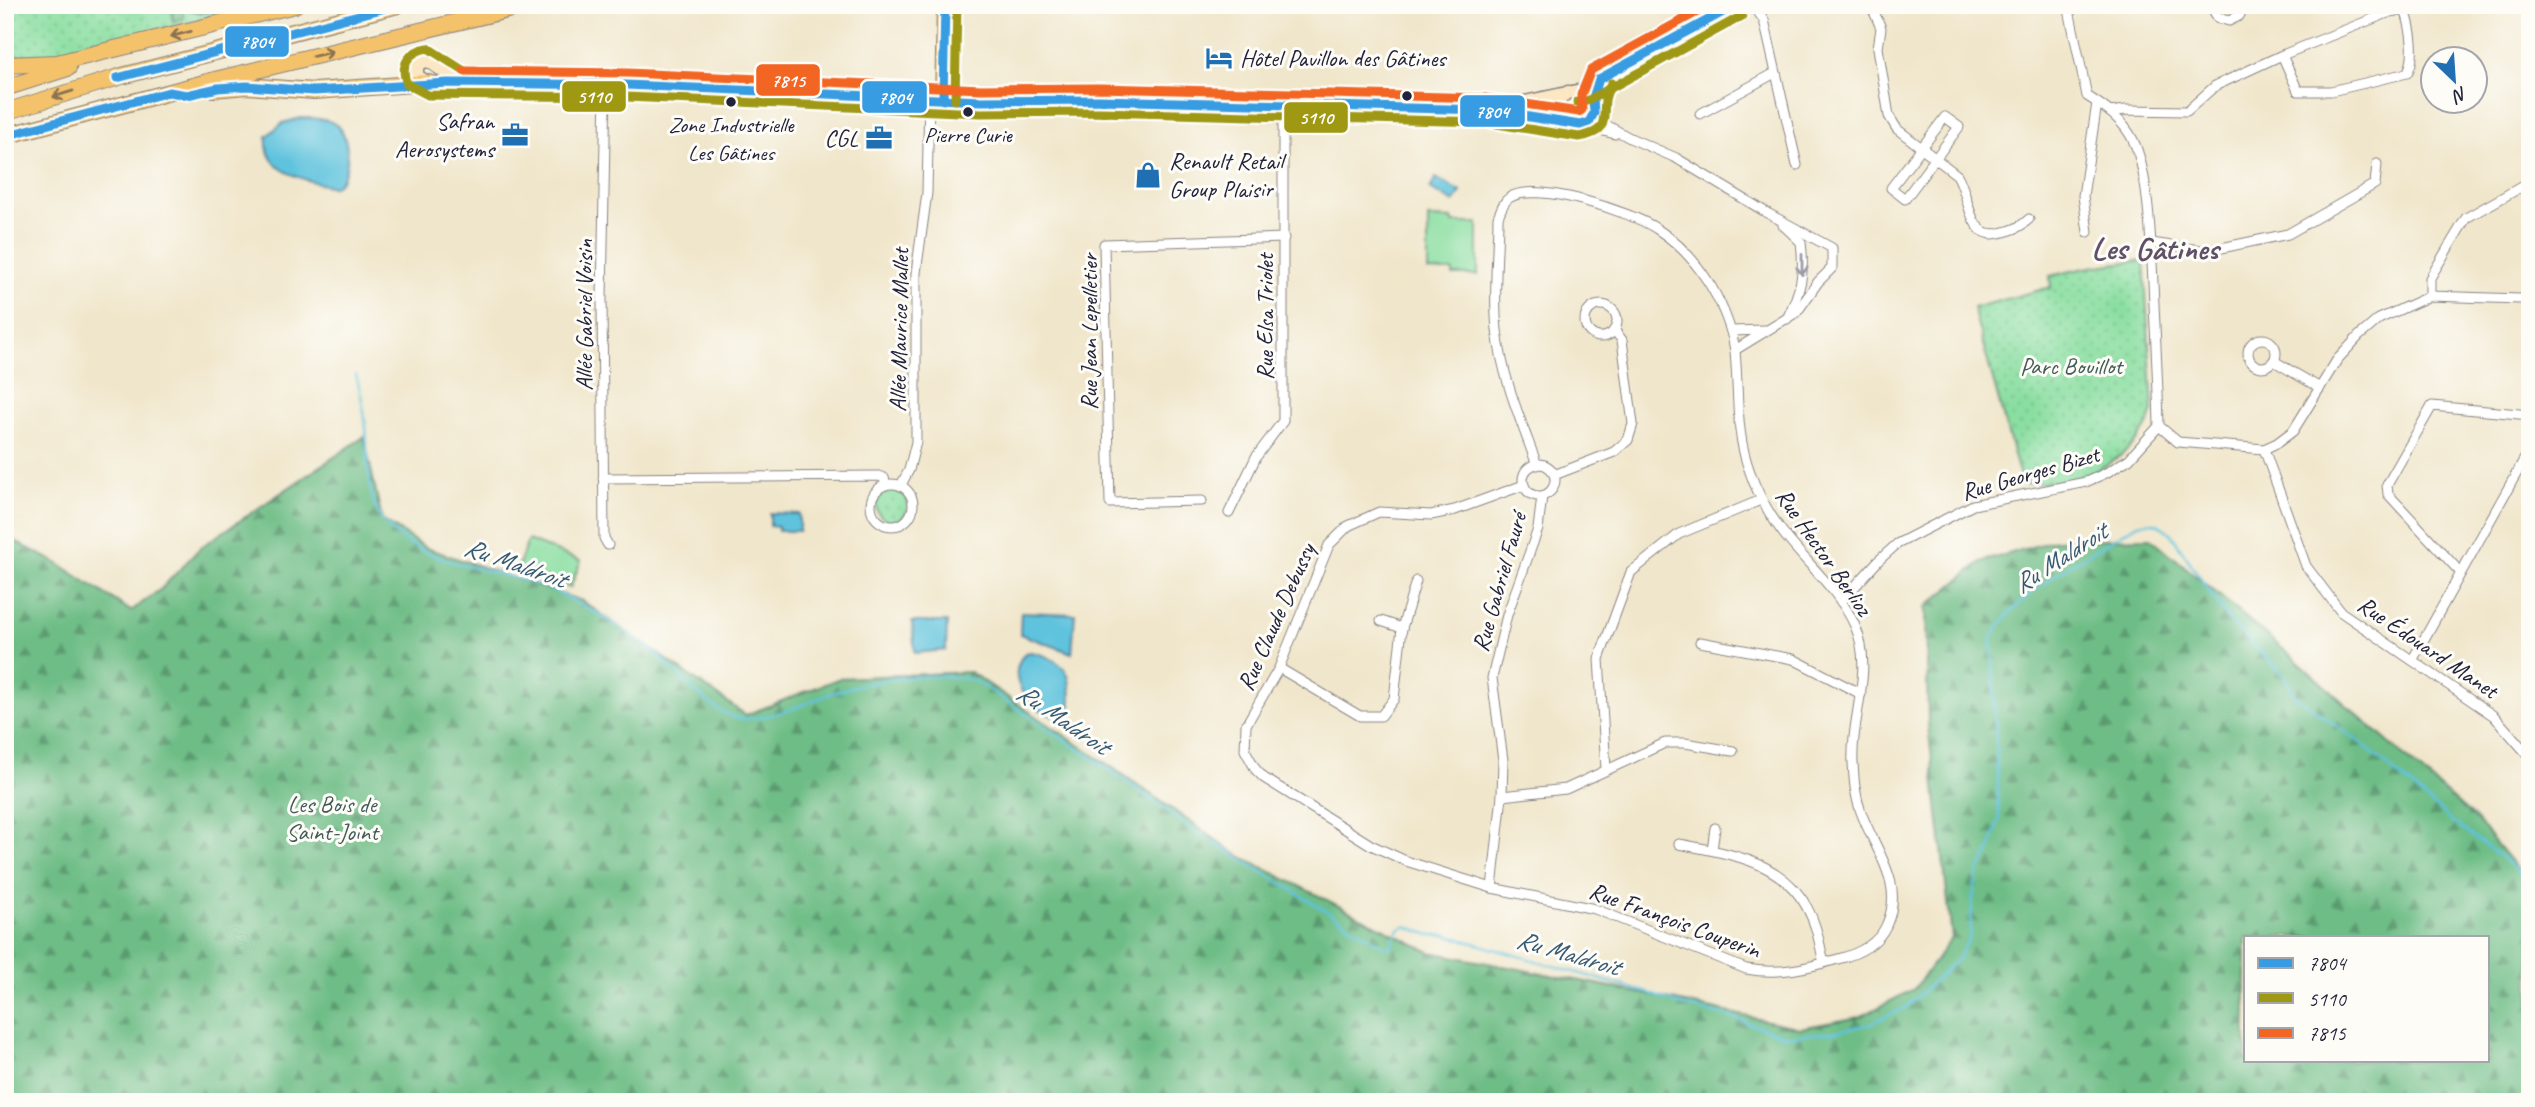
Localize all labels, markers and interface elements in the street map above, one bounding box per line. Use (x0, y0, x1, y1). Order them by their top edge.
line badge: 7804 (224, 25, 290, 58)
one-way arrow (170, 28, 193, 41)
text: 7804 (240, 30, 277, 54)
hotel icon: Hôtel Pavillon des Gâtines (1204, 43, 1234, 73)
place label: Hôtel Pavillon des Gâtines (1240, 43, 1447, 73)
north arrow (2420, 46, 2490, 116)
one-way arrow (311, 47, 333, 60)
line badge: 7815 (755, 63, 821, 97)
text: 7815 (771, 69, 807, 93)
line badge: 5110 (561, 80, 627, 113)
line badge: 7804 (861, 80, 928, 114)
text: N (2447, 81, 2471, 109)
text: 5110 (577, 85, 613, 109)
text: 7804 (878, 86, 915, 110)
one-way arrow (53, 88, 75, 101)
unlabelled marker (1400, 89, 1414, 103)
line badge: 7804 (1459, 94, 1526, 128)
marker: Zone Industrielle Les Gâtines (724, 95, 738, 109)
text: 7804 (1475, 100, 1512, 124)
line badge: 5110 (1283, 101, 1349, 134)
marker: Pierre Curie (961, 105, 975, 119)
place label: Safran Aerosystems (395, 106, 497, 164)
text: 5110 (1299, 106, 1335, 130)
place label: Zone Industrielle Les Gâtines (668, 111, 795, 167)
office icon: Safran Aerosystems (500, 120, 530, 150)
place label: Pierre Curie (924, 121, 1014, 149)
place label: CGL (824, 123, 859, 153)
office icon: CGL (864, 123, 894, 153)
place label: Renault Retail Group Plaisir (1169, 146, 1287, 204)
shop icon: Renault Retail Group Plaisir (1133, 160, 1163, 190)
district label: Les Gâtines (2091, 228, 2221, 269)
street label: Allée Gabriel Voisin (569, 239, 599, 391)
street label: Allée Maurice Mallet (883, 246, 915, 412)
street label: Rue Jean Lepelletier (1074, 251, 1104, 410)
street label: Rue Elsa Triolet (1250, 252, 1280, 380)
one-way arrow (1795, 253, 1809, 276)
park label: Parc Bouillot (2020, 351, 2124, 381)
street label: Rue Georges Bizet (1958, 438, 2104, 507)
street label: Rue Hector Berlioz (1769, 482, 1880, 623)
street label: Rue Gabriel Fauré (1465, 505, 1534, 655)
water label: Ru Maldroit (2007, 513, 2117, 600)
water label: Ru Maldroit (460, 530, 575, 597)
street label: Rue Claude Debussy (1230, 537, 1322, 695)
street label: Rue Édouard Manet (2352, 589, 2506, 706)
water label: Ru Maldroit (1010, 676, 1120, 765)
park label: Les Bois de Saint-Joint (286, 789, 380, 847)
street label: Rue François Couperin (1585, 875, 1766, 965)
water label: Ru Maldroit (1513, 923, 1628, 985)
legend (2244, 936, 2490, 1062)
text: 7804 (2308, 950, 2348, 976)
text: 5110 (2308, 986, 2347, 1012)
text: 7815 (2308, 1020, 2347, 1046)

